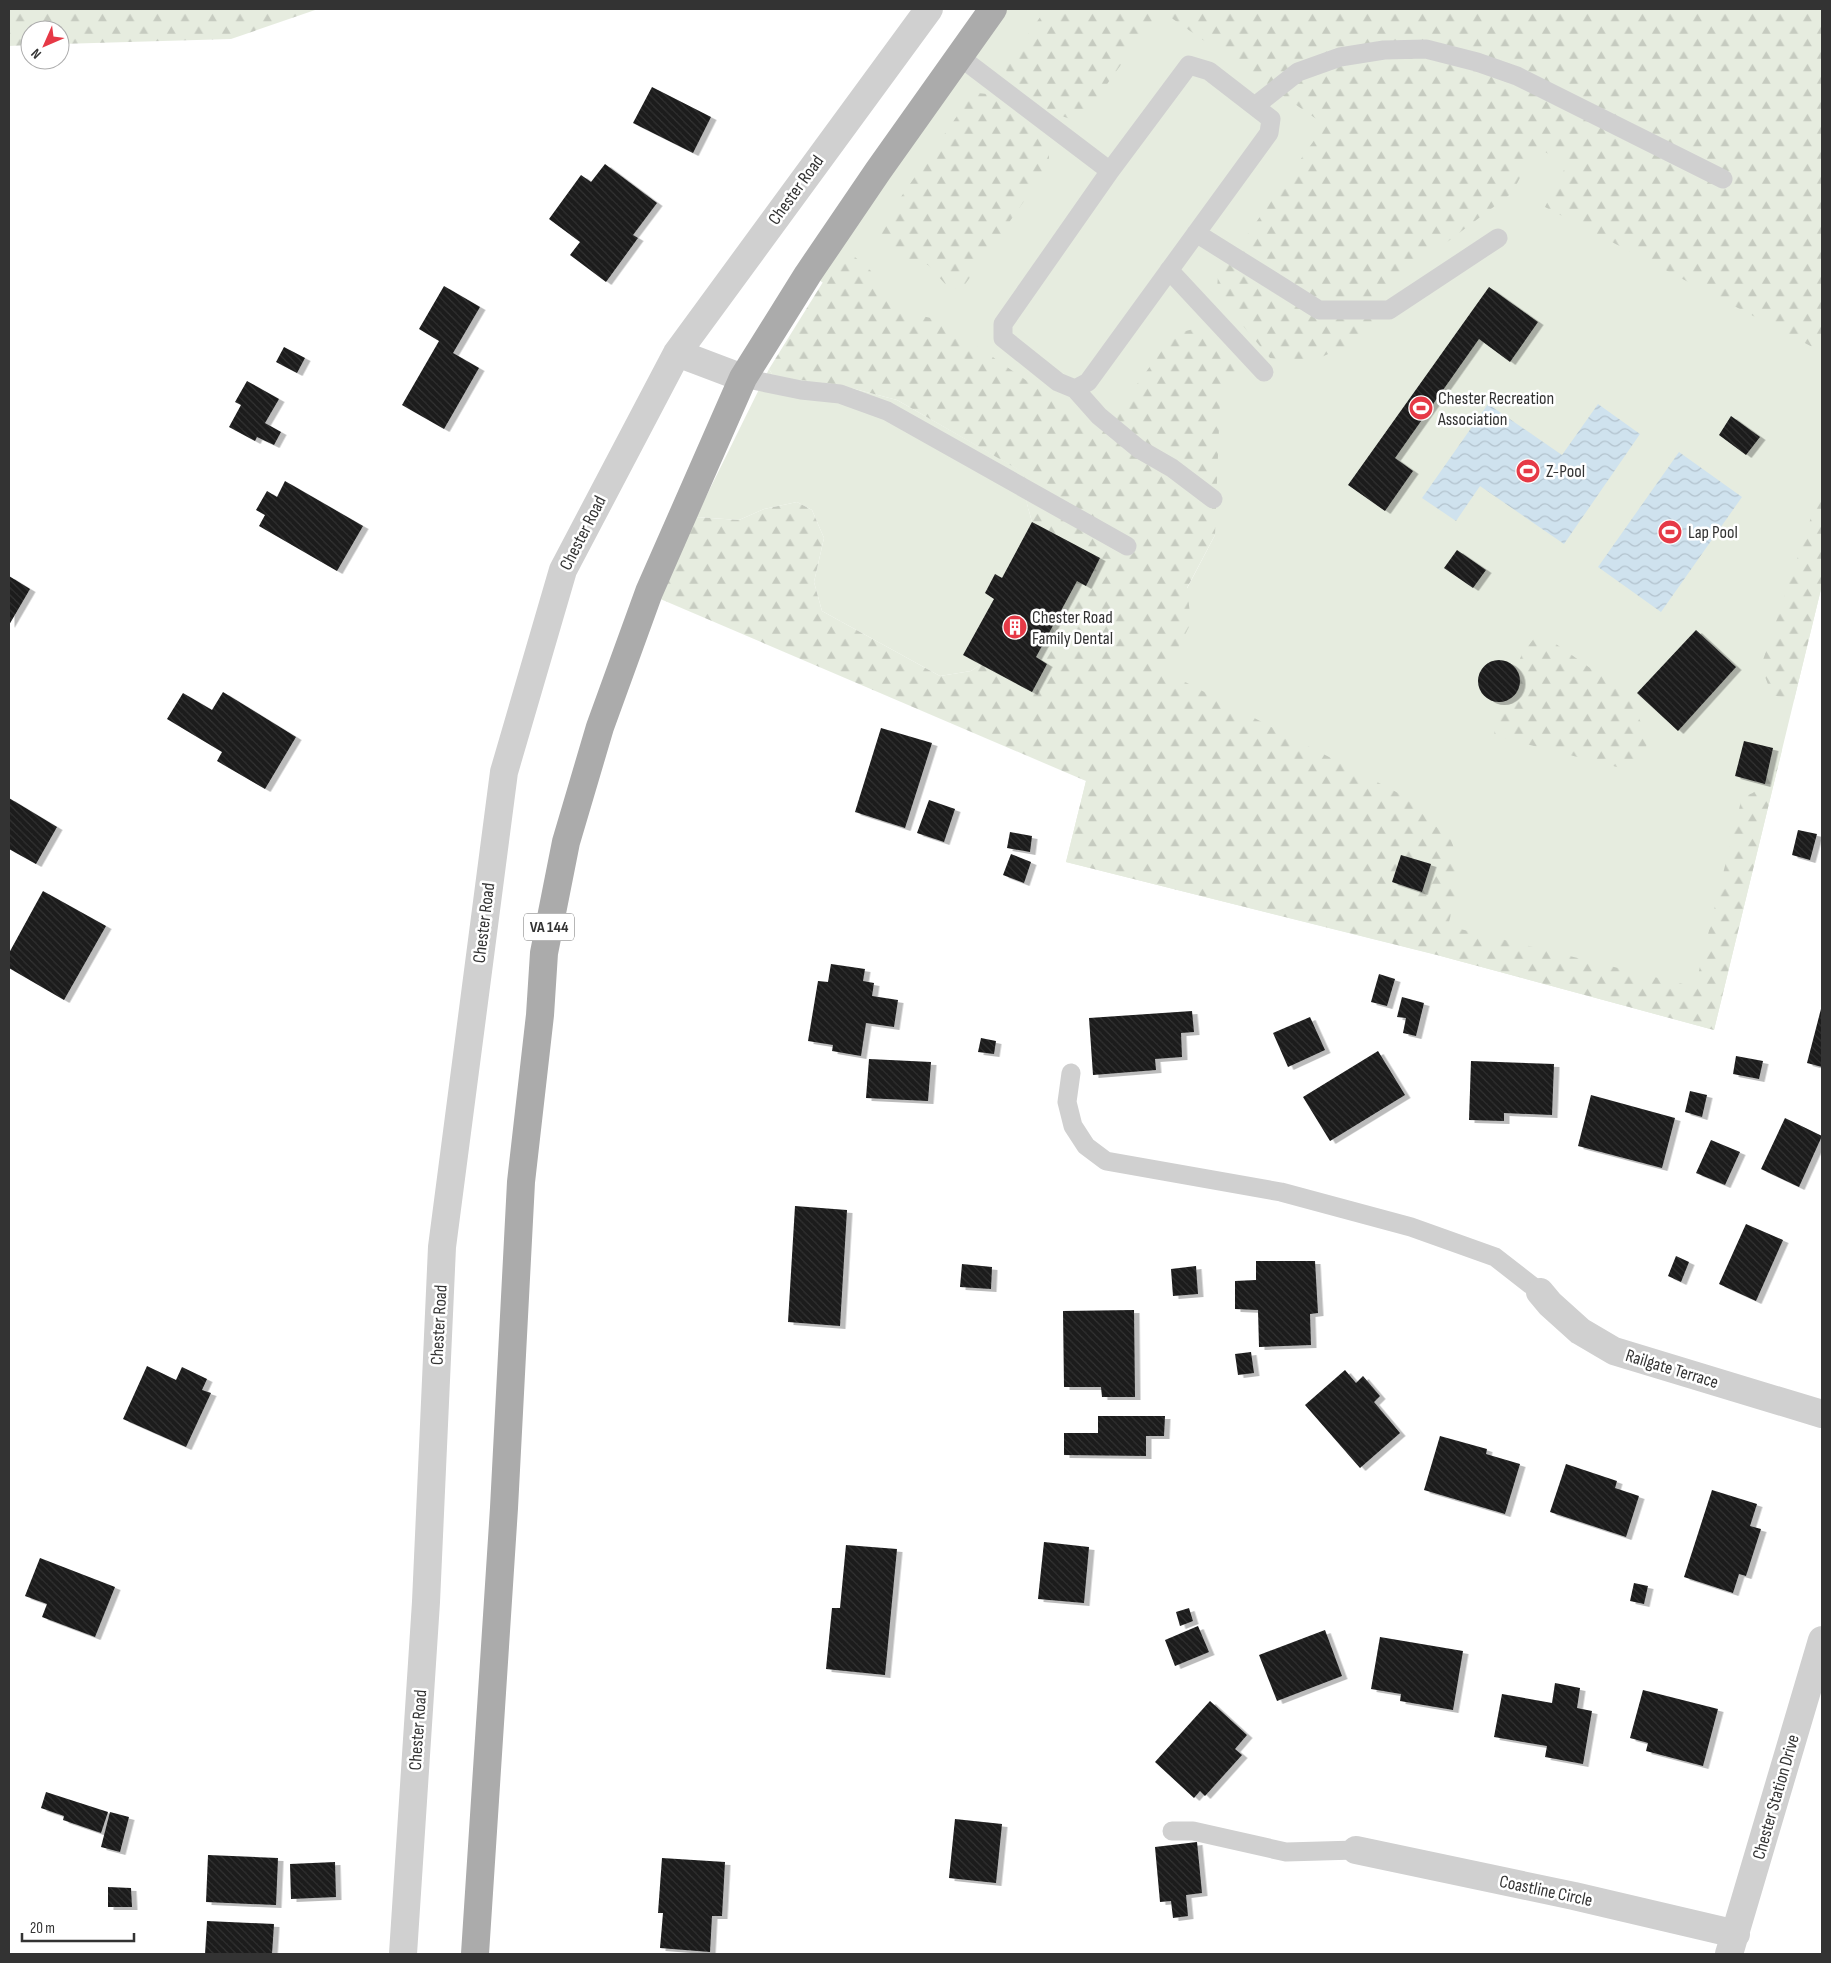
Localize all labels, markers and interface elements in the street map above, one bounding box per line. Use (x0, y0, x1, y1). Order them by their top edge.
north arrow (20, 20, 70, 70)
text: N (28, 45, 45, 62)
street label: Chester Road (764, 151, 828, 229)
place label: Chester Recreation Association (1437, 388, 1554, 430)
sports icon: Chester Recreation Association (1408, 395, 1434, 421)
sports icon: Z-Pool (1515, 458, 1541, 484)
place label: Z-Pool (1546, 461, 1585, 482)
street label: Chester Road (555, 492, 611, 574)
sports icon: Lap Pool (1657, 519, 1683, 545)
place label: Lap Pool (1688, 522, 1738, 543)
place label: Chester Road Family Dental (1032, 607, 1113, 649)
building icon: Chester Road Family Dental (1002, 614, 1028, 640)
street label: Chester Road (469, 882, 499, 964)
road number: VA 144 (524, 914, 574, 940)
street label: Chester Road (426, 1284, 452, 1366)
street label: Railgate Terrace (1623, 1345, 1721, 1393)
street label: Chester Road (405, 1689, 431, 1771)
street label: Chester Station Drive (1748, 1732, 1804, 1862)
street label: Coastline Circle (1498, 1871, 1594, 1911)
scale bar (22, 1910, 135, 1942)
text: 20 m (30, 1919, 55, 1938)

